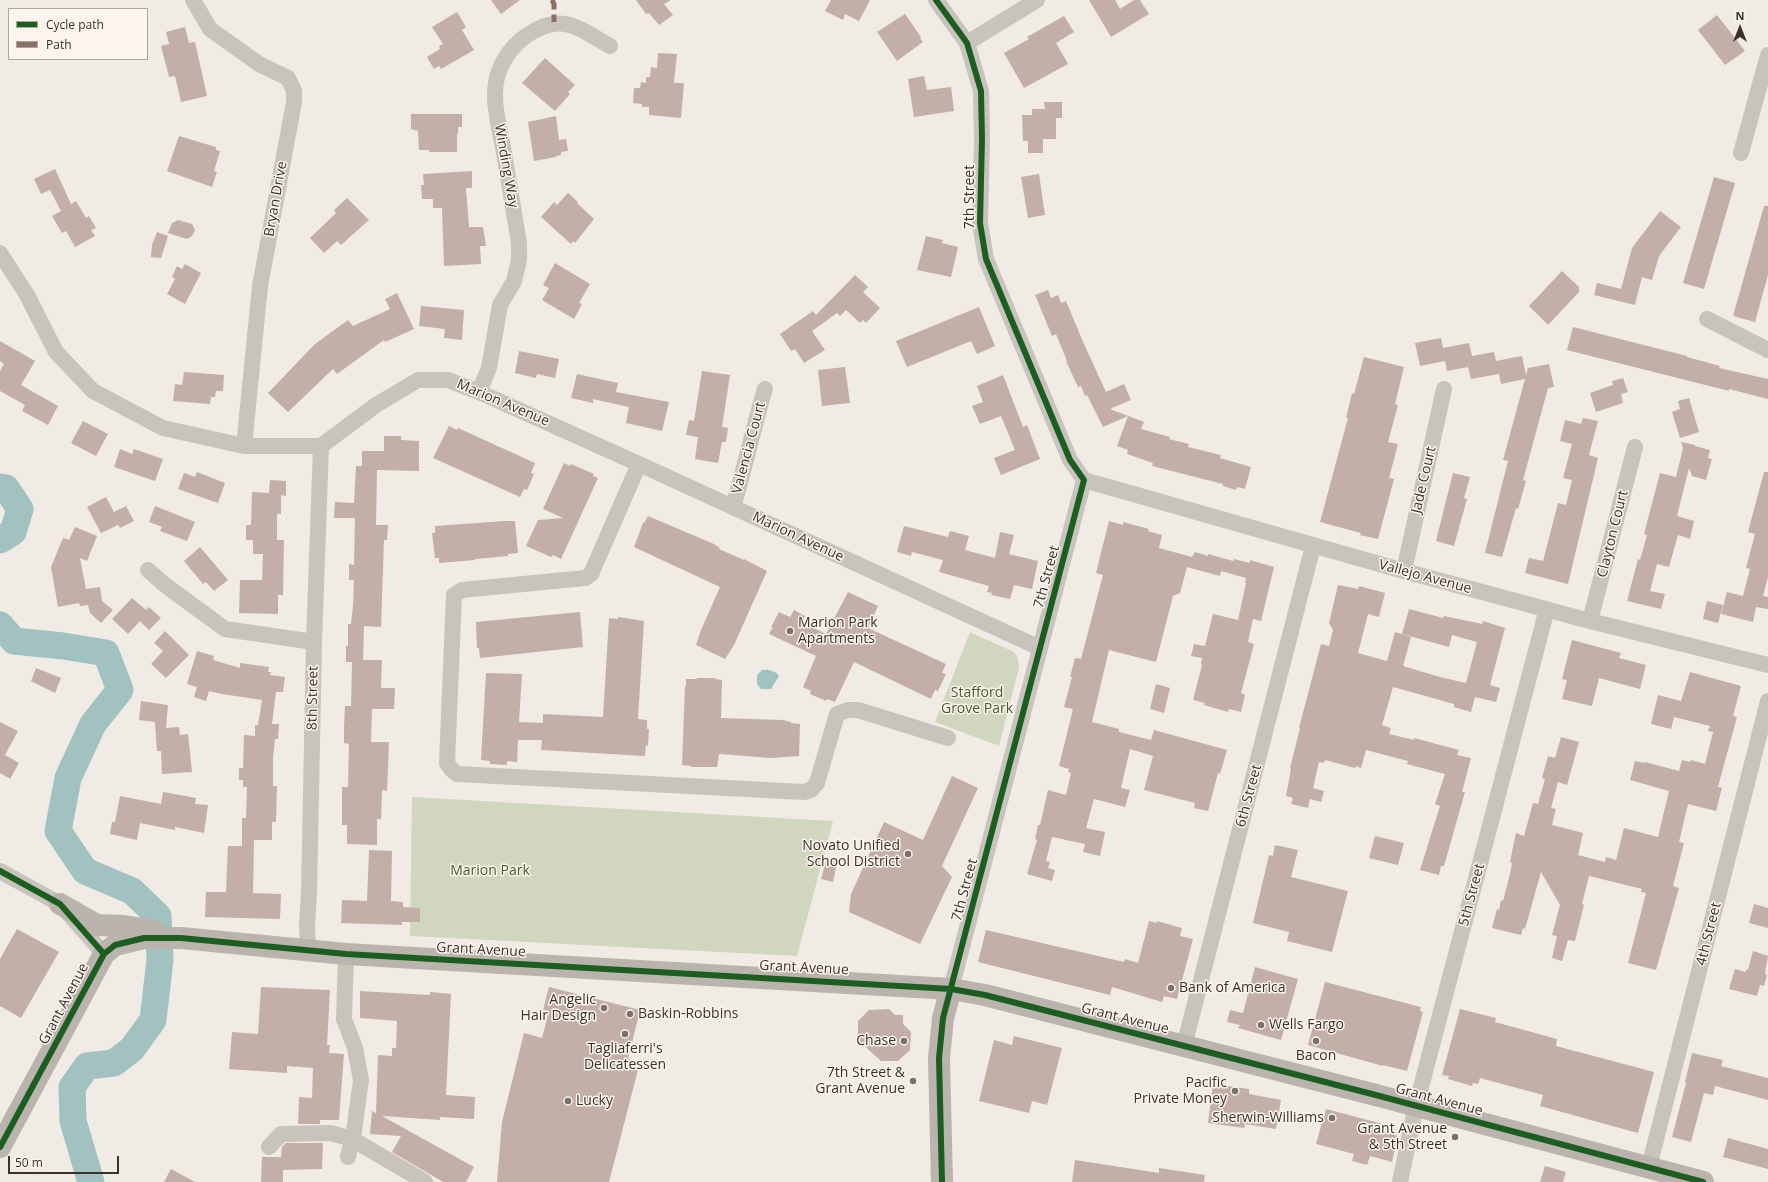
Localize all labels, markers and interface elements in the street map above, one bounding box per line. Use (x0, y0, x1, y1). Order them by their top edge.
legend (8, 8, 148, 60)
north arrow (1720, 8, 1760, 48)
text: N (1736, 8, 1744, 23)
text: Cycle path (46, 16, 104, 33)
text: Path (46, 36, 72, 53)
street label: Winding Way (490, 123, 522, 209)
street label: Bryan Drive (261, 160, 291, 238)
street label: 7th Street (962, 165, 978, 229)
street label: Marion Avenue (454, 376, 552, 430)
street label: Valencia Court (729, 400, 769, 496)
street label: Jade Court (1408, 445, 1440, 515)
street label: Clayton Court (1594, 489, 1632, 579)
street label: Marion Avenue (750, 508, 846, 566)
street label: 7th Street (1031, 544, 1063, 610)
street label: Vallejo Avenue (1377, 557, 1473, 597)
place label: Marion Park Apartments (798, 615, 878, 648)
marker: Marion Park Apartments (785, 626, 795, 636)
street label: 8th Street (304, 666, 322, 730)
park label: Stafford Grove Park (941, 685, 1013, 718)
street label: 6th Street (1233, 763, 1265, 829)
place label: Novato Unified School District (802, 838, 900, 870)
marker: Novato Unified School District (903, 849, 913, 859)
street label: 7th Street (949, 857, 981, 923)
street label: 5th Street (1456, 862, 1488, 928)
park label: Marion Park (450, 863, 530, 879)
street label: 4th Street (1693, 901, 1725, 967)
street label: Grant Avenue (436, 939, 526, 961)
street label: Grant Avenue (759, 957, 849, 979)
street label: Grant Avenue (36, 960, 92, 1048)
place label: Bank of America (1179, 980, 1286, 996)
marker: Bank of America (1166, 983, 1176, 993)
place label: Angelic Hair Design (521, 992, 596, 1024)
street label: Grant Avenue (1079, 1000, 1171, 1038)
marker: Angelic Hair Design (599, 1003, 609, 1013)
place label: Baskin-Robbins (638, 1006, 738, 1022)
marker: Baskin-Robbins (625, 1009, 635, 1019)
place label: Wells Fargo (1269, 1017, 1344, 1033)
marker: Wells Fargo (1256, 1020, 1266, 1030)
marker: Tagliaferri's Delicatessen (620, 1029, 630, 1039)
place label: Chase (856, 1033, 896, 1049)
marker: Chase (899, 1036, 909, 1046)
marker: Bacon (1311, 1036, 1321, 1046)
place label: Tagliaferri's Delicatessen (584, 1041, 666, 1074)
place label: Bacon (1296, 1048, 1336, 1064)
place label: 7th Street & Grant Avenue (815, 1065, 905, 1098)
place label: Pacific Private Money (1134, 1075, 1227, 1108)
marker: 7th Street & Grant Avenue (908, 1076, 918, 1086)
street label: Grant Avenue (1394, 1080, 1484, 1120)
marker: Pacific Private Money (1230, 1086, 1240, 1096)
place label: Lucky (576, 1093, 613, 1109)
marker: Lucky (563, 1096, 573, 1106)
place label: Sherwin-Williams (1212, 1110, 1324, 1126)
marker: Sherwin-Williams (1327, 1113, 1337, 1123)
place label: Grant Avenue & 5th Street (1357, 1121, 1447, 1154)
marker: Grant Avenue & 5th Street (1450, 1132, 1460, 1142)
scale bar (10, 1148, 121, 1174)
text: 50 m (15, 1154, 43, 1171)

